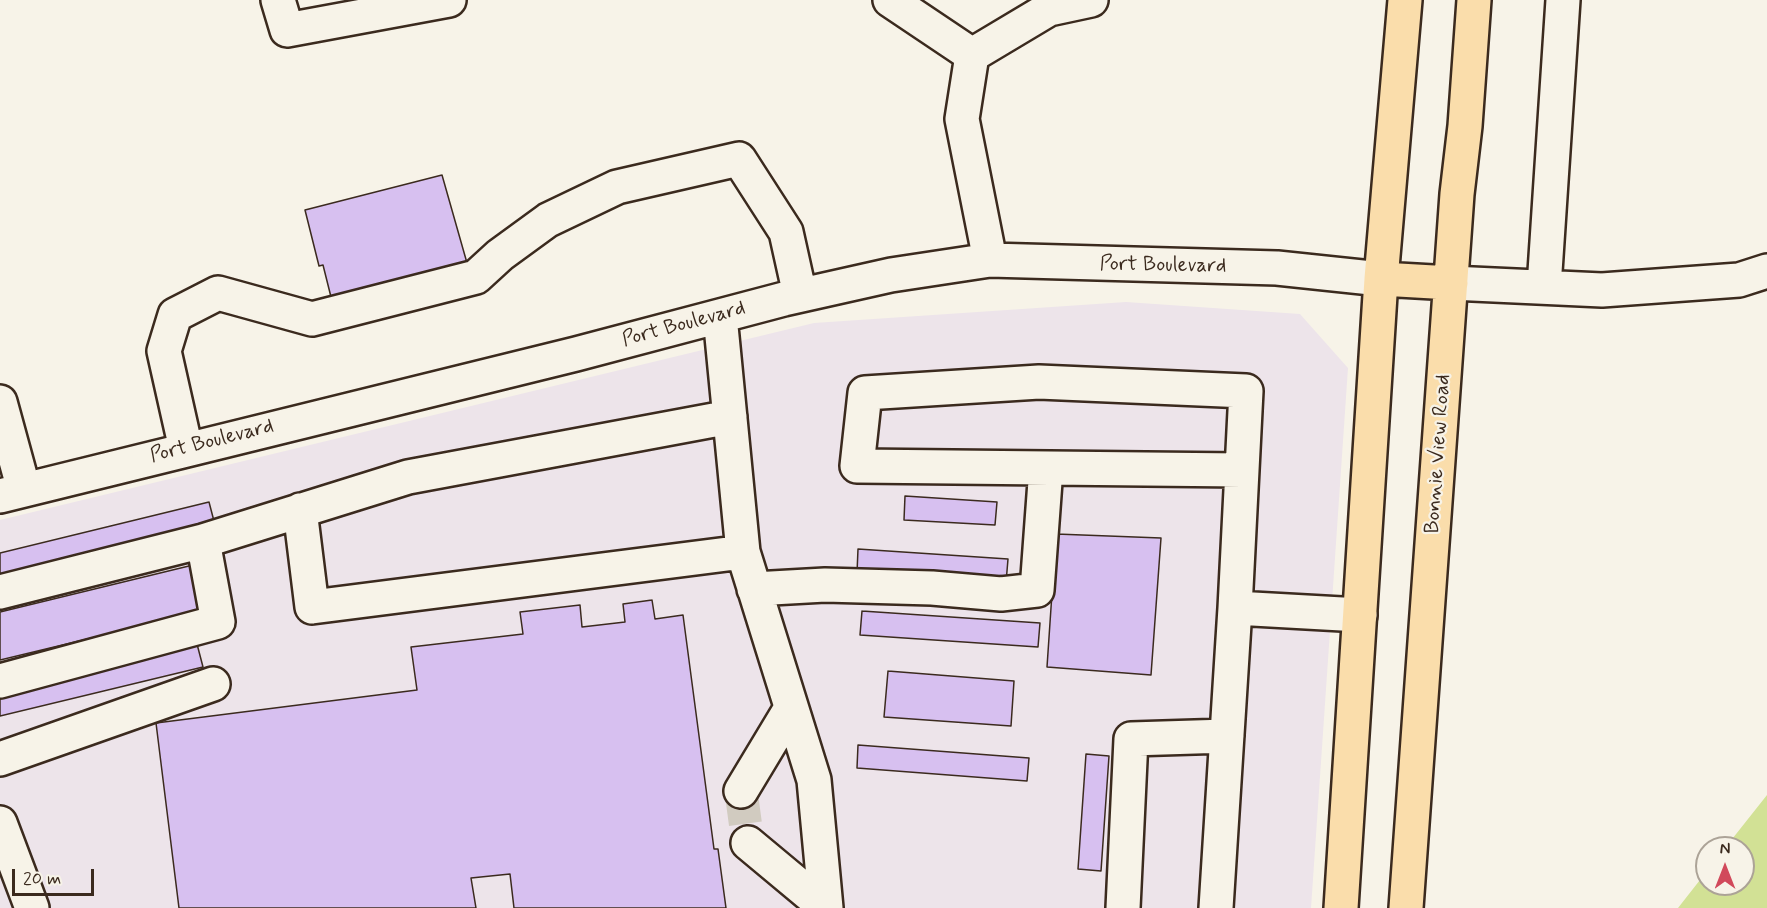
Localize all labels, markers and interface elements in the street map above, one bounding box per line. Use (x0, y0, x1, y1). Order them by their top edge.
street label: Port Boulevard (1099, 252, 1227, 280)
street label: Port Boulevard (620, 296, 748, 354)
street label: Bonnie View Road (1421, 374, 1457, 534)
street label: Port Boulevard (148, 414, 276, 470)
north arrow (1695, 836, 1755, 896)
text: N (1720, 839, 1730, 860)
scale bar (15, 857, 98, 895)
text: 20 m (23, 867, 61, 891)

